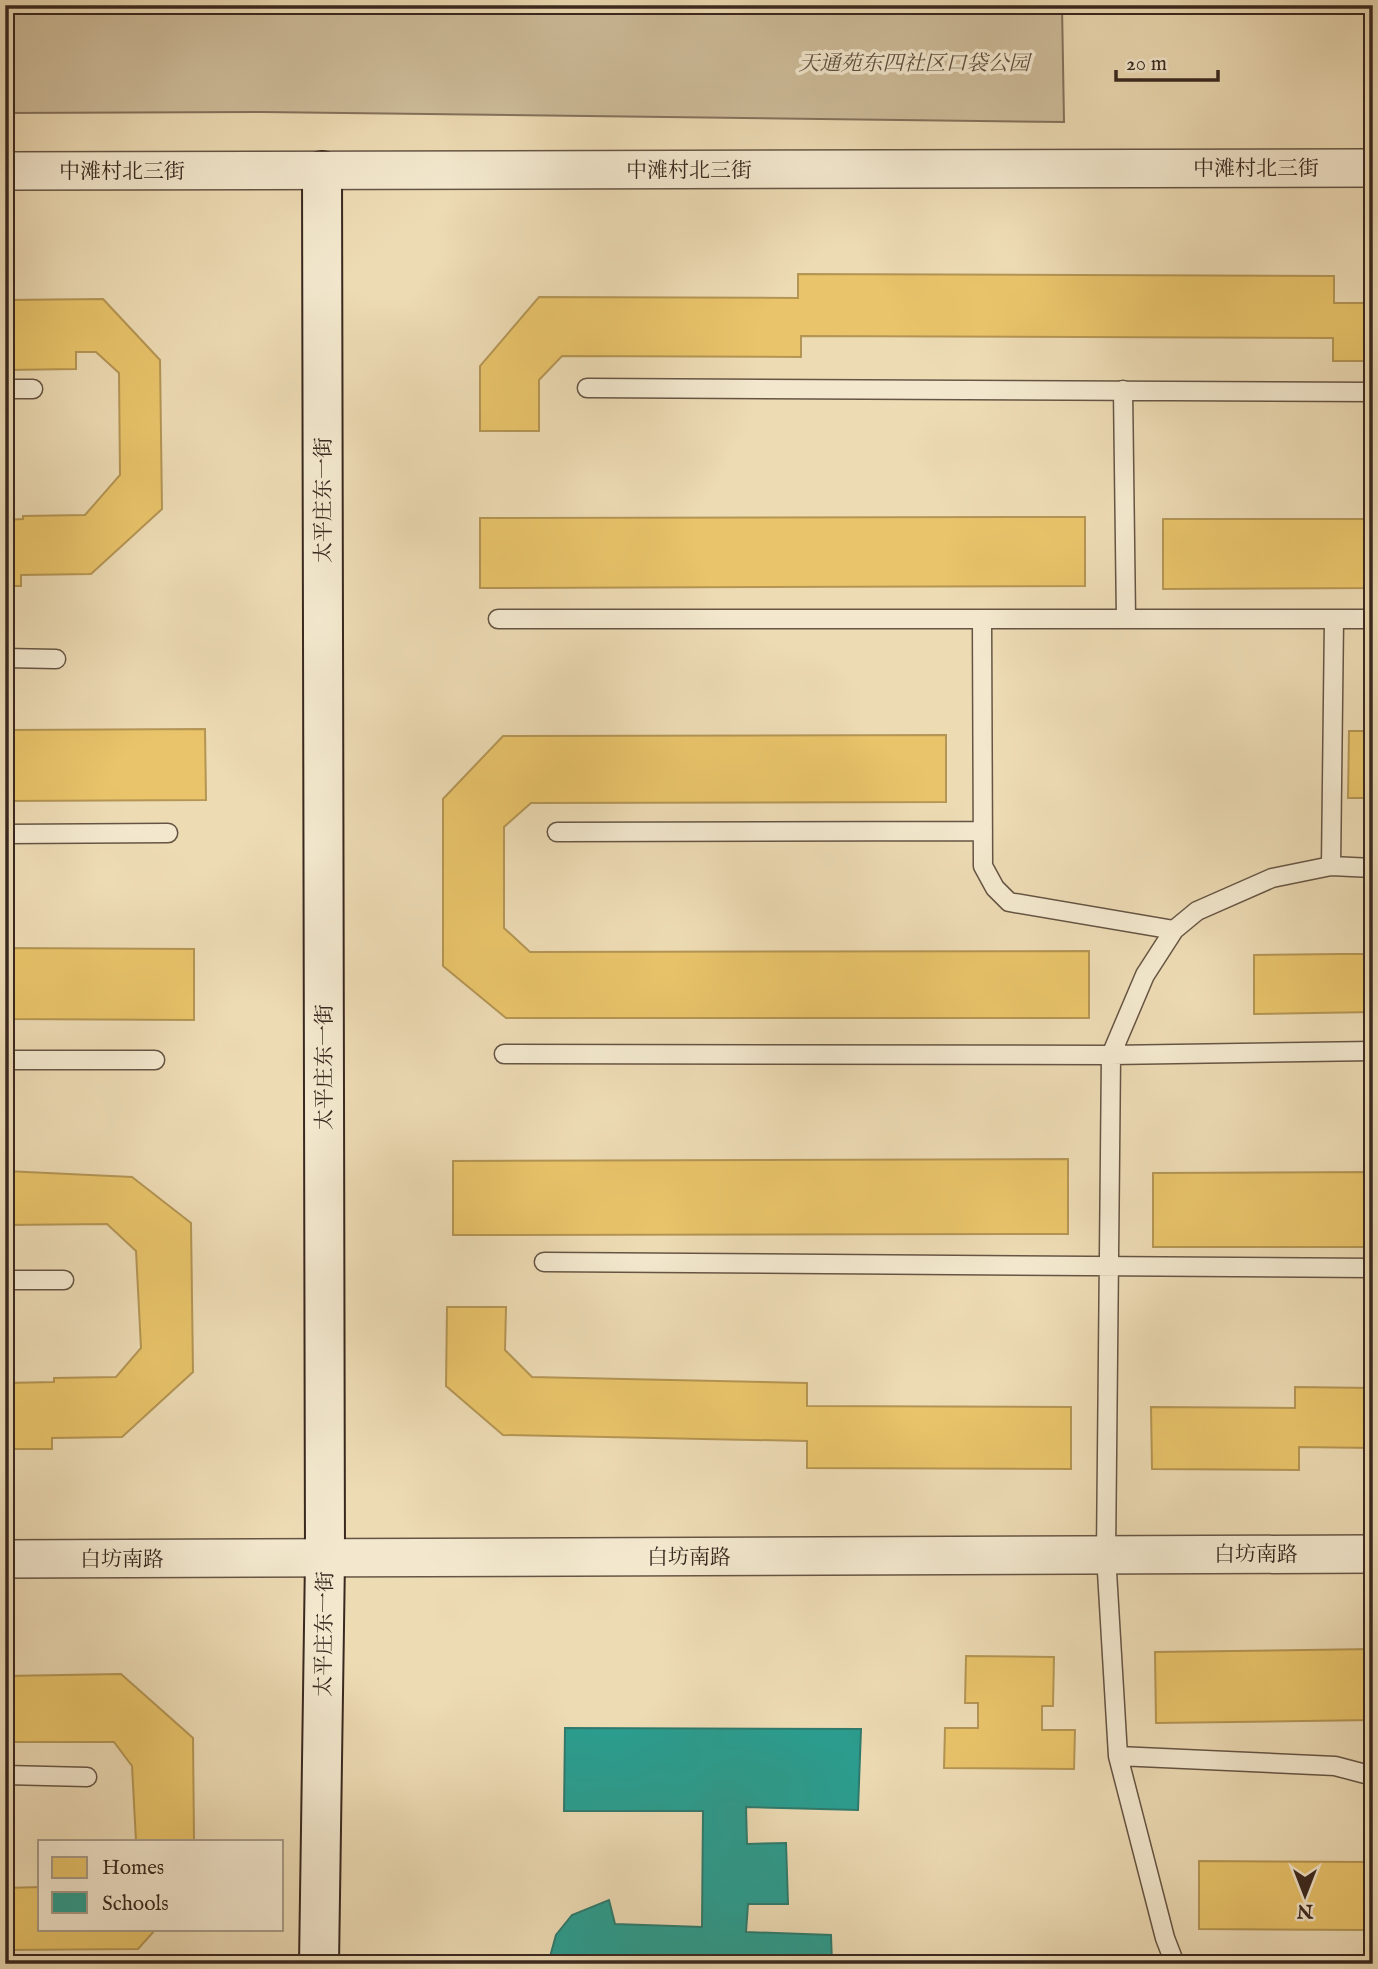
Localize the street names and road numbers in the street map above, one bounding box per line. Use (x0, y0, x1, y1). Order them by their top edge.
street label: 中滩村北三街 (1193, 156, 1319, 183)
street label: 中滩村北三街 (626, 158, 752, 185)
street label: 中滩村北三街 (59, 159, 185, 186)
street label: 太平庄东一街 (311, 437, 338, 563)
street label: 太平庄东一街 (312, 1004, 339, 1130)
street label: 白坊南路 (1214, 1542, 1298, 1569)
street label: 白坊南路 (647, 1545, 731, 1572)
street label: 白坊南路 (80, 1547, 164, 1574)
street label: 太平庄东一街 (311, 1571, 340, 1697)

